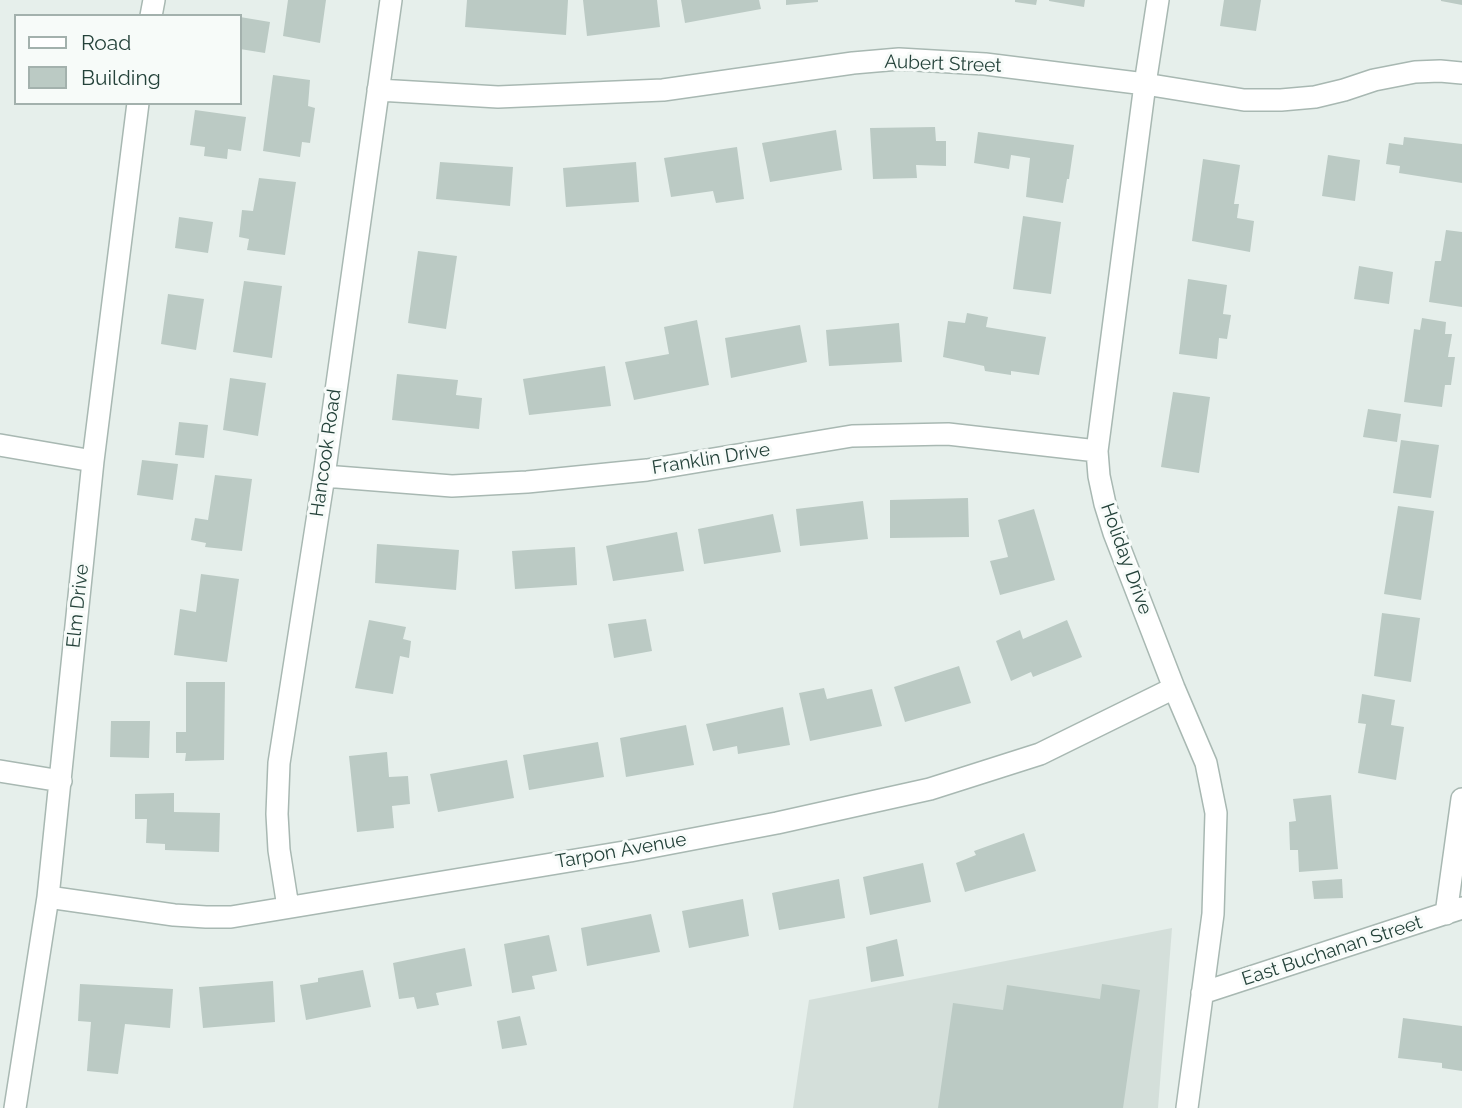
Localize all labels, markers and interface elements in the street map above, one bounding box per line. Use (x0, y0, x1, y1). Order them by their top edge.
legend (14, 14, 242, 105)
text: Road (81, 30, 131, 55)
street label: Aubert Street (884, 51, 1002, 77)
text: Building (81, 65, 161, 90)
street label: Hancook Road (306, 388, 346, 518)
street label: Franklin Drive (650, 438, 772, 480)
street label: Holiday Drive (1095, 500, 1157, 618)
street label: Elm Drive (62, 563, 94, 649)
street label: Tarpon Avenue (554, 828, 688, 874)
street label: East Buchanan Street (1239, 911, 1425, 991)

